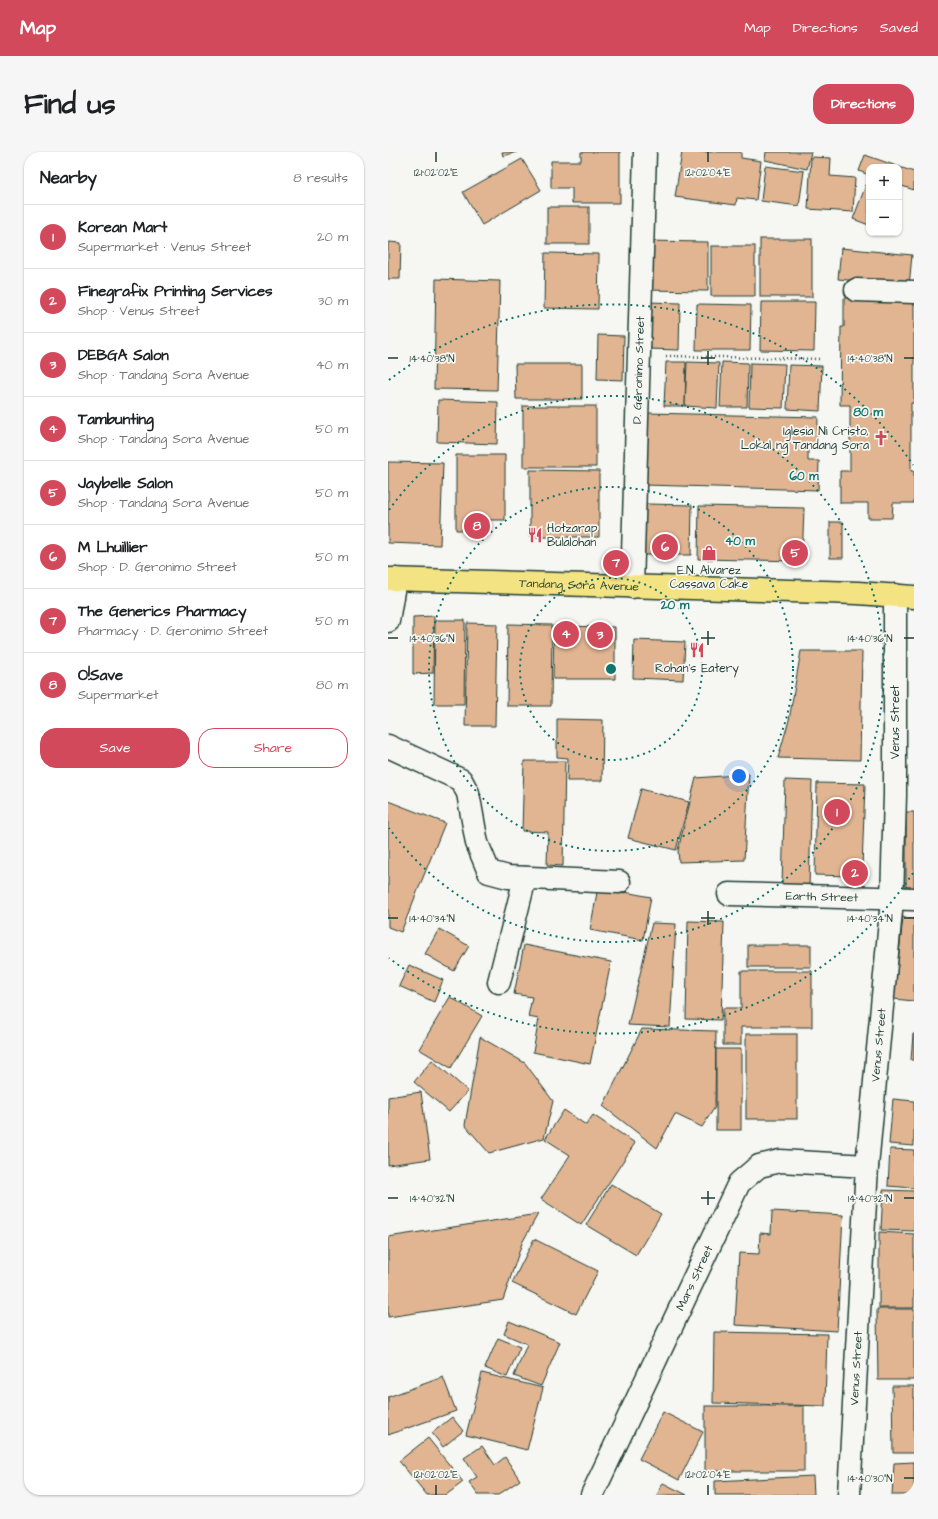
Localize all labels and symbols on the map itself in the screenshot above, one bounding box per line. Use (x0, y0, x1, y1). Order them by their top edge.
text: 121°02'02"E (414, 166, 458, 180)
text: 121°02'04"E (685, 166, 731, 180)
street label: D. Geronimo Street (629, 316, 649, 424)
text: 14°40'38"N (409, 352, 455, 366)
text: 14°40'38"N (847, 352, 893, 366)
text: 80 m (853, 404, 883, 421)
place label: Iglesia Ni Cristo, Lokal ng Tandang Sora (741, 423, 869, 455)
church icon: Iglesia Ni Cristo, Lokal ng Tandang Sora (872, 429, 890, 447)
text: 60 m (789, 468, 819, 485)
pin: 8 (464, 511, 490, 541)
place label: Hotzarap Bulalohan (547, 520, 598, 551)
restaurant icon: Hotzarap Bulalohan (526, 526, 544, 544)
pin: 6 (652, 532, 678, 562)
text: 40 m (725, 533, 756, 550)
pin: 5 (782, 538, 808, 568)
shop icon: E.N. Alvarez Cassava Cake (700, 544, 718, 562)
pin: 7 (603, 548, 629, 578)
place label: E.N. Alvarez Cassava Cake (670, 562, 749, 593)
street label: Tandang Sora Avenue (519, 575, 640, 595)
text: 20 m (660, 597, 690, 614)
pin: 4 (553, 619, 579, 649)
pin: 3 (587, 620, 613, 650)
text: 14°40'36"N (409, 632, 455, 646)
text: 14°40'36"N (847, 632, 893, 646)
restaurant icon: Rohan's Eatery (688, 641, 706, 659)
place label: Rohan's Eatery (655, 660, 739, 678)
centre of rings (604, 662, 618, 676)
street label: Venus Street (887, 685, 904, 759)
your location (729, 766, 749, 786)
pin: 1 (824, 797, 850, 827)
pin: 2 (842, 858, 868, 888)
street label: Earth Street (785, 888, 859, 906)
text: 14°40'34"N (409, 912, 455, 926)
text: 14°40'34"N (847, 912, 893, 926)
street label: Venus Street (867, 1007, 891, 1083)
text: 14°40'32"N (410, 1192, 454, 1206)
text: 14°40'32"N (848, 1192, 892, 1206)
street label: Mars Street (672, 1242, 718, 1314)
street label: Venus Street (846, 1331, 867, 1406)
text: 121°02'02"E (414, 1468, 458, 1482)
text: 121°02'04"E (685, 1468, 731, 1482)
text: 14°40'30"N (847, 1472, 893, 1486)

